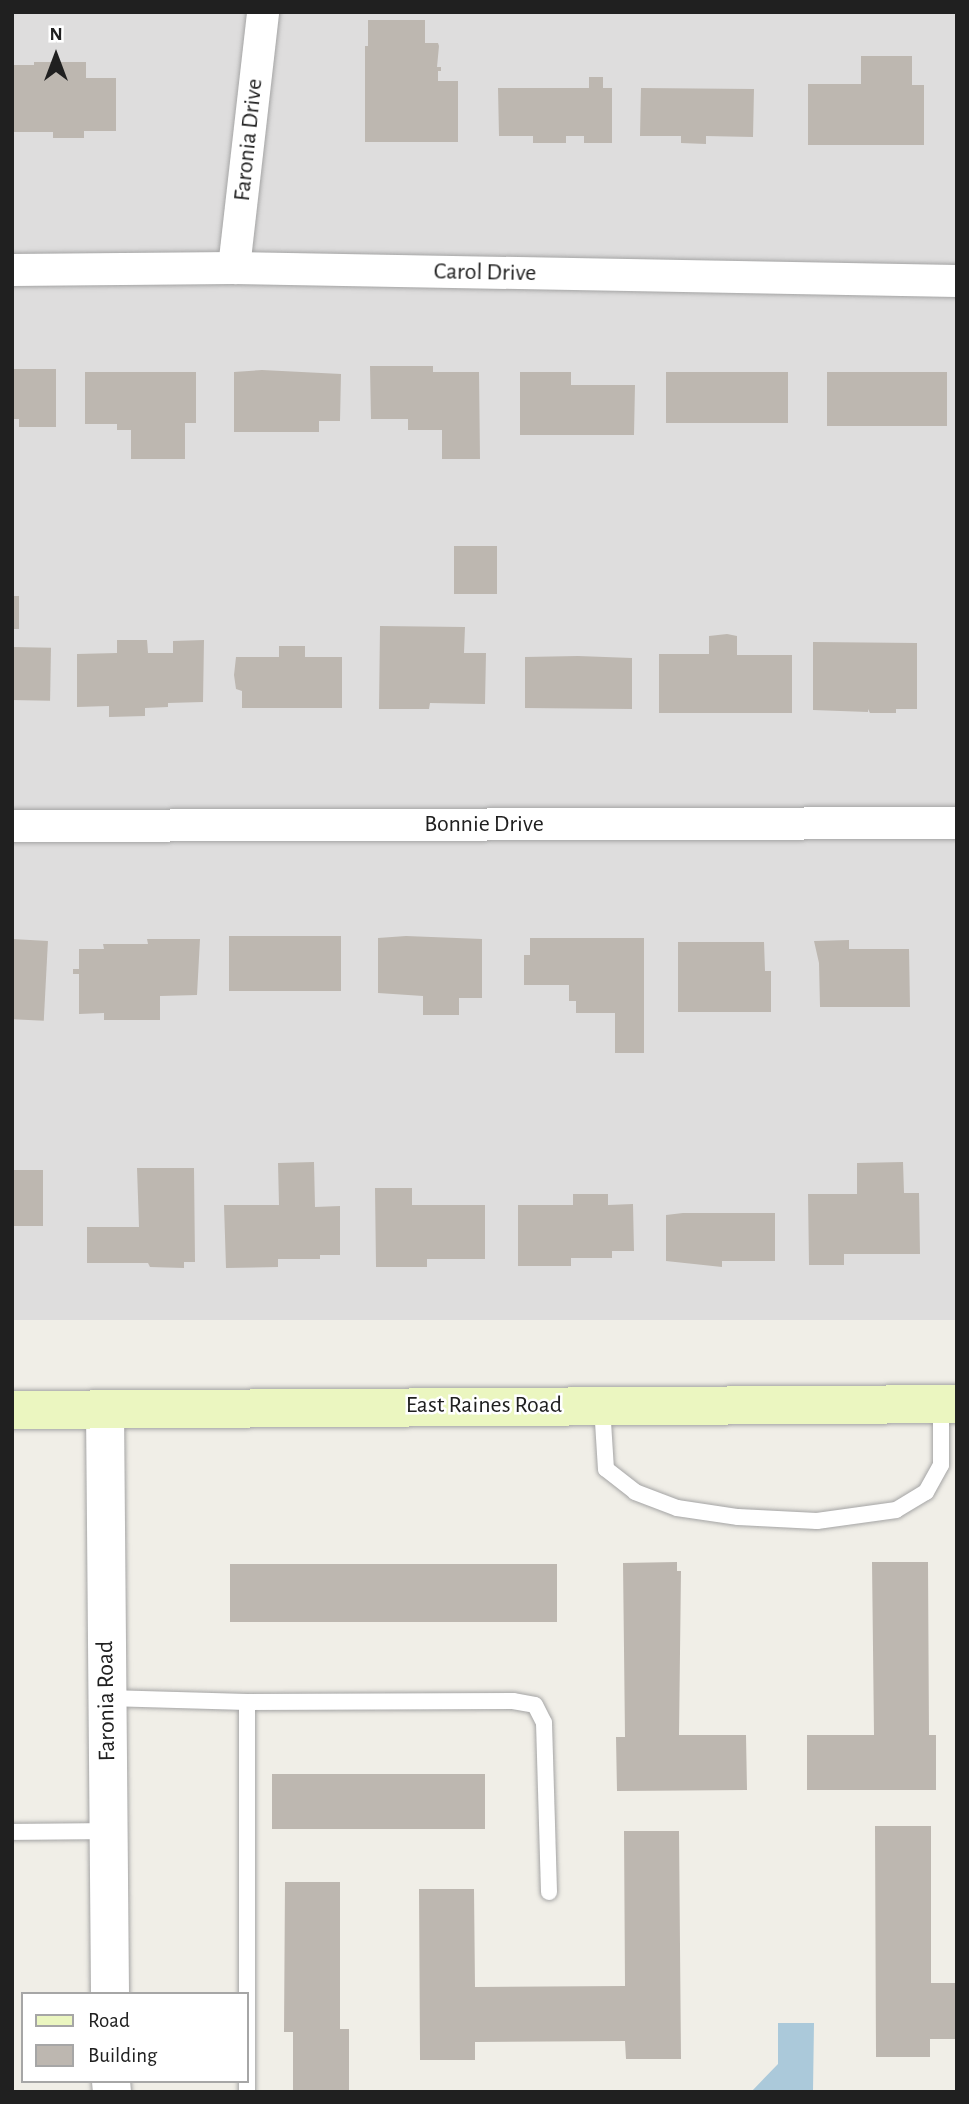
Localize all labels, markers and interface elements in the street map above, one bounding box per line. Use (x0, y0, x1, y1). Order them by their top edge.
north arrow (21, 21, 91, 91)
text: N (49, 25, 63, 44)
street label: Faronia Drive (228, 77, 270, 203)
street label: Carol Drive (433, 258, 537, 288)
street label: Bonnie Drive (424, 811, 544, 839)
street label: East Raines Road (406, 1392, 562, 1420)
street label: Faronia Road (92, 1640, 122, 1762)
legend (21, 1992, 248, 2083)
text: Road (88, 2010, 130, 2031)
text: Building (88, 2045, 157, 2066)

